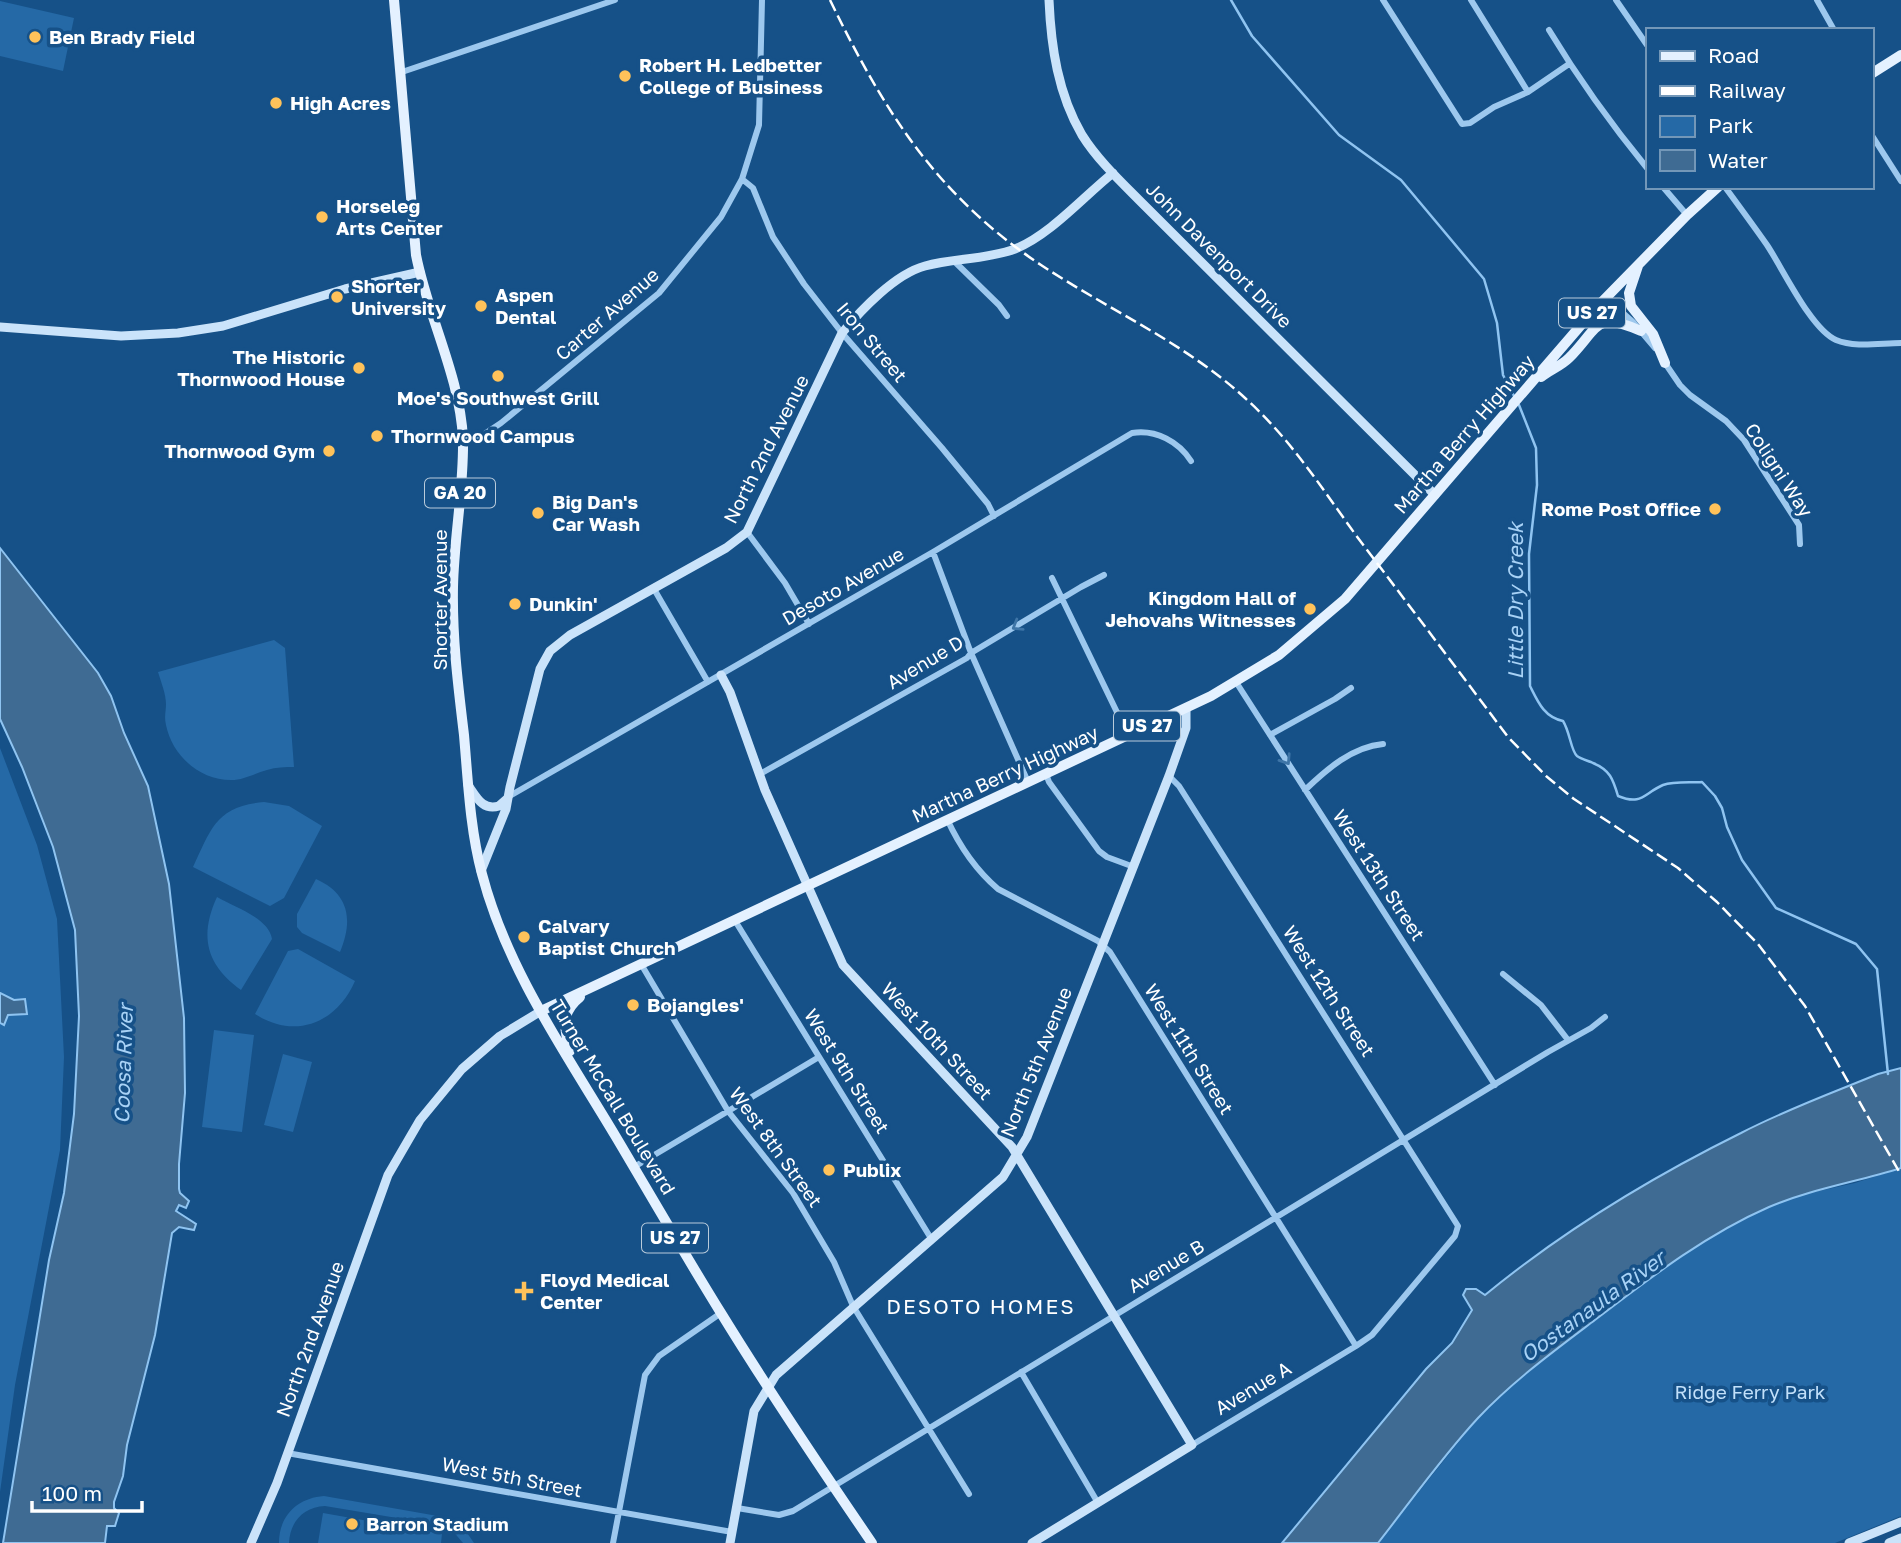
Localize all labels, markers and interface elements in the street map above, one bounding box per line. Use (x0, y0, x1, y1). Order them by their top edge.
place label: Ben Brady Field (49, 25, 195, 48)
legend (1646, 28, 1873, 189)
marker: Ben Brady Field (27, 29, 43, 45)
text: Road (1708, 42, 1759, 68)
place label: Robert H. Ledbetter College of Business (639, 53, 823, 98)
marker: Robert H. Ledbetter College of Business (617, 68, 633, 84)
text: Railway (1708, 77, 1786, 103)
place label: High Acres (290, 91, 391, 114)
marker: High Acres (268, 95, 284, 111)
text: Park (1708, 112, 1754, 138)
text: Water (1708, 147, 1768, 173)
street label: John Davenport Drive (1142, 177, 1297, 332)
place label: Horseleg Arts Center (336, 194, 443, 239)
marker: Horseleg Arts Center (314, 209, 330, 225)
street label: Carter Avenue (550, 263, 663, 365)
place label: Shorter University (351, 274, 447, 319)
place label: Aspen Dental (495, 283, 556, 328)
marker: Shorter University (329, 289, 345, 305)
street label: Iron Street (832, 297, 912, 386)
marker: Aspen Dental (473, 298, 489, 314)
road number: US 27 (1559, 298, 1625, 328)
place label: The Historic Thornwood House (177, 345, 345, 390)
street label: Martha Berry Highway (1388, 349, 1539, 518)
marker: The Historic Thornwood House (351, 360, 367, 376)
marker: Moe's Southwest Grill (490, 368, 506, 384)
street label: North 2nd Avenue (718, 371, 813, 527)
place label: Moe's Southwest Grill (397, 386, 599, 409)
street label: Coligni Way (1741, 419, 1818, 521)
place label: Thornwood Campus (391, 424, 575, 447)
marker: Thornwood Campus (369, 428, 385, 444)
place label: Thornwood Gym (164, 439, 315, 462)
marker: Thornwood Gym (321, 443, 337, 459)
road number: GA 20 (425, 478, 495, 508)
place label: Big Dan's Car Wash (552, 490, 640, 535)
place label: Rome Post Office (1541, 497, 1701, 520)
marker: Rome Post Office (1707, 501, 1723, 517)
marker: Big Dan's Car Wash (530, 505, 546, 521)
water label: Little Dry Creek (1502, 520, 1528, 680)
street label: Shorter Avenue (428, 530, 451, 670)
street label: Desoto Avenue (778, 541, 908, 630)
place label: Kingdom Hall of Jehovahs Witnesses (1105, 586, 1296, 631)
place label: Dunkin' (529, 592, 598, 615)
marker: Dunkin' (507, 596, 523, 612)
marker: Kingdom Hall of Jehovahs Witnesses (1302, 601, 1318, 617)
one-way arrow (1012, 618, 1025, 631)
street label: Avenue D (882, 630, 967, 693)
road number: US 27 (1114, 712, 1180, 740)
street label: Martha Berry Highway (908, 720, 1102, 827)
one-way arrow (1278, 752, 1290, 765)
street label: West 13th Street (1329, 805, 1430, 945)
place label: Calvary Baptist Church (538, 914, 676, 959)
street label: West 12th Street (1279, 921, 1380, 1060)
marker: Calvary Baptist Church (516, 929, 532, 945)
street label: West 10th Street (877, 977, 998, 1104)
street label: West 11th Street (1140, 979, 1239, 1118)
street label: North 5th Avenue (995, 983, 1076, 1140)
place label: Bojangles' (647, 993, 744, 1016)
street label: Turner McCall Boulevard (546, 995, 681, 1198)
marker: Bojangles' (625, 997, 641, 1013)
water label: Coosa River (108, 1001, 138, 1124)
street label: West 9th Street (800, 1004, 895, 1137)
street label: West 8th Street (725, 1082, 828, 1211)
place label: Publix (843, 1158, 901, 1181)
marker: Publix (821, 1162, 837, 1178)
road number: US 27 (642, 1224, 708, 1252)
street label: Avenue B (1124, 1234, 1208, 1297)
water label: Oostanaula River (1515, 1243, 1672, 1367)
street label: North 2nd Avenue (271, 1258, 348, 1420)
place label: Floyd Medical Center (540, 1268, 669, 1313)
marker: Floyd Medical Center (514, 1281, 534, 1301)
district label: DESOTO HOMES (886, 1293, 1076, 1319)
street label: Avenue A (1211, 1356, 1295, 1419)
park label: Ridge Ferry Park (1674, 1380, 1826, 1403)
street label: West 5th Street (440, 1452, 584, 1501)
scale bar (32, 1470, 142, 1514)
text: 100 m (42, 1480, 102, 1506)
place label: Barron Stadium (366, 1512, 509, 1535)
marker: Barron Stadium (344, 1516, 360, 1532)

